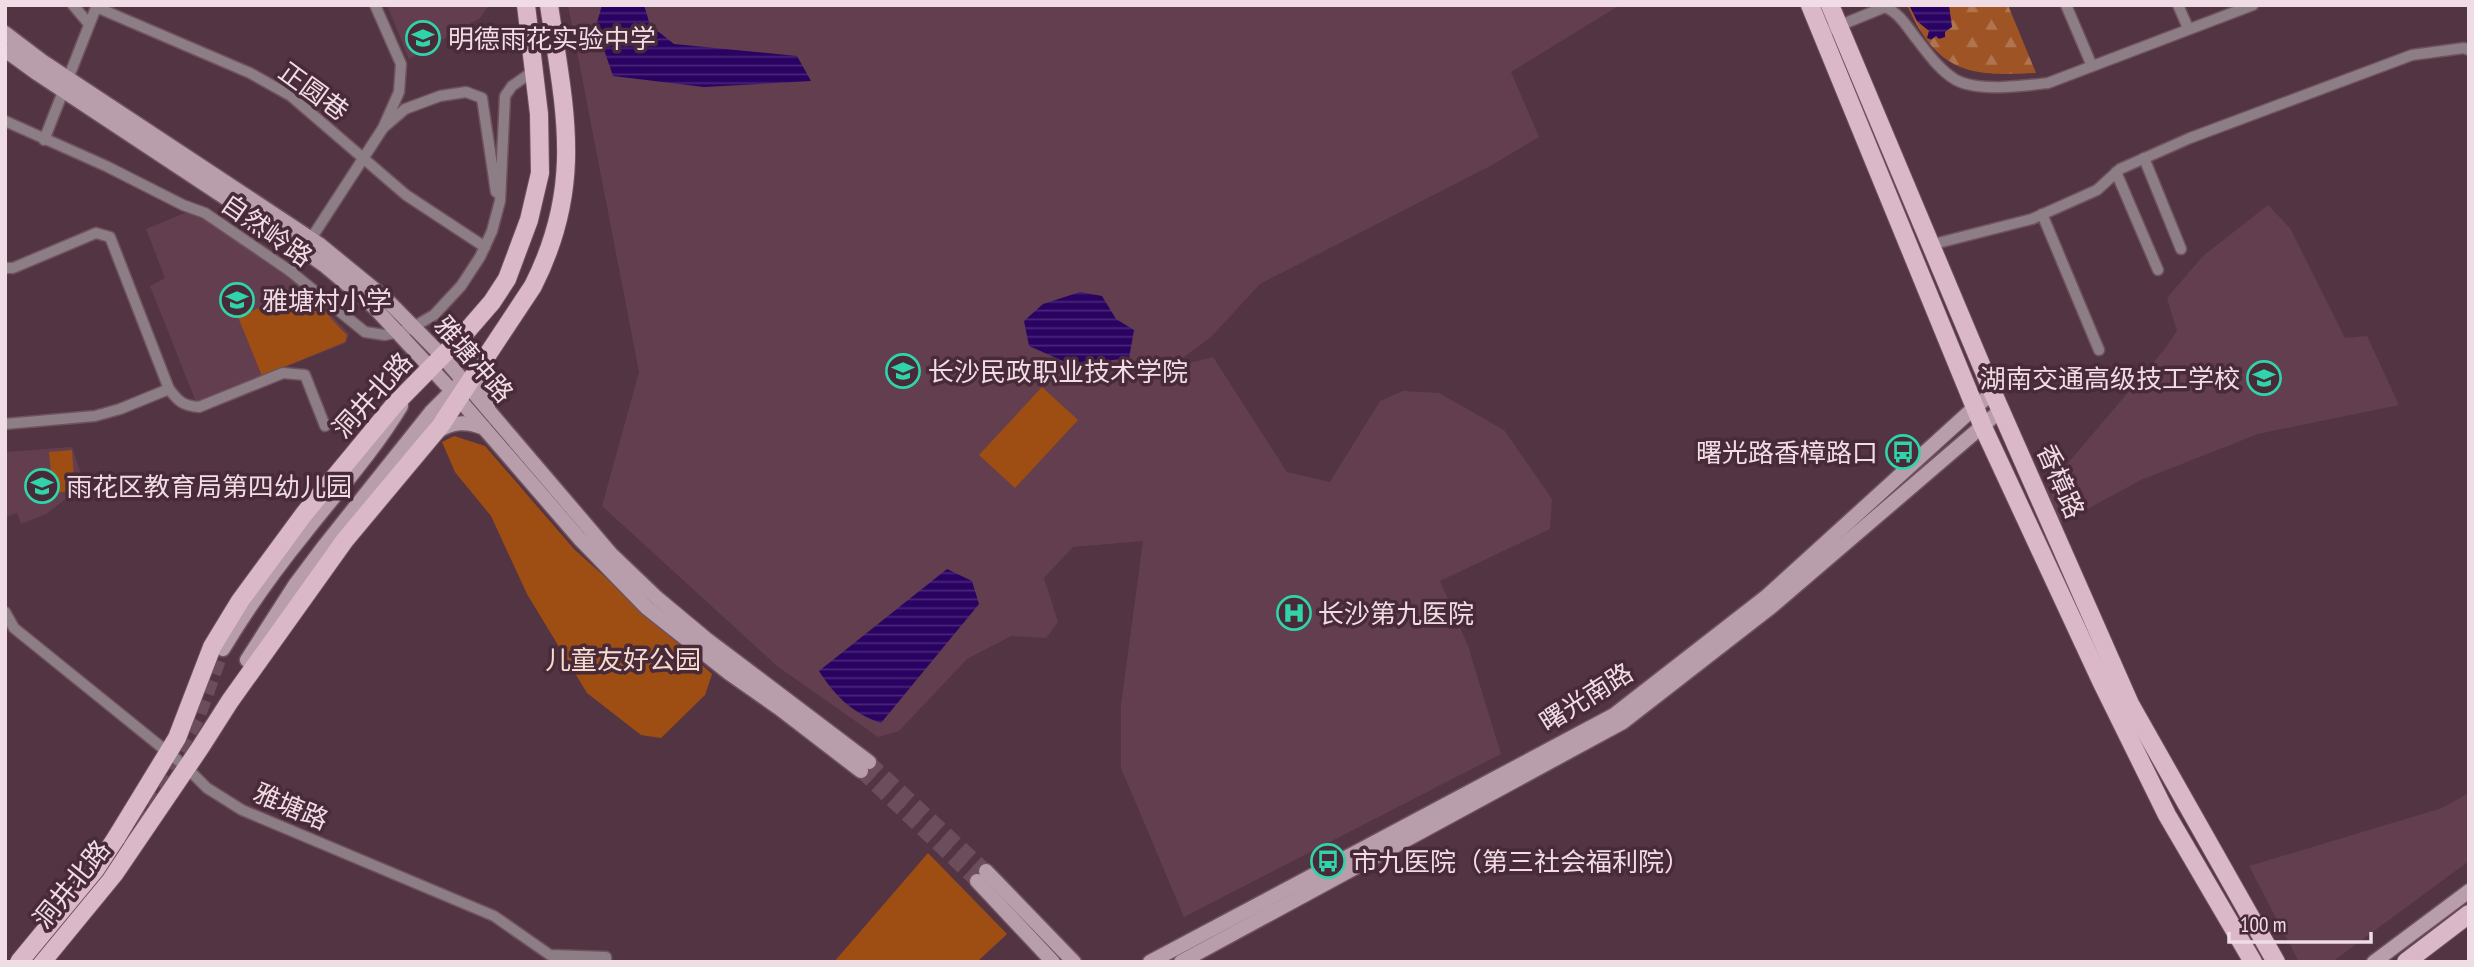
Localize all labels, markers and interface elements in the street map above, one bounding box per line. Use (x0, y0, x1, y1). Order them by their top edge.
school or university icon: 明德雨花实验中学 (404, 19, 442, 57)
place label: 明德雨花实验中学 (448, 22, 656, 55)
street label: 正圆巷 (273, 55, 355, 127)
street label: 自然岭路 (215, 187, 319, 273)
school or university icon: 雅塘村小学 (218, 281, 256, 319)
place label: 雅塘村小学 (262, 284, 392, 317)
street label: 雅塘冲路 (427, 309, 521, 409)
street label: 洞井北路 (325, 345, 419, 445)
school or university icon: 长沙民政职业技术学院 (884, 352, 922, 390)
place label: 长沙民政职业技术学院 (928, 355, 1188, 388)
school or university icon: 湖南交通高级技工学校 (2245, 359, 2283, 397)
place label: 湖南交通高级技工学校 (1980, 362, 2240, 395)
bus stop icon: 曙光路香樟路口 (1884, 433, 1922, 471)
place label: 曙光路香樟路口 (1696, 436, 1878, 469)
street label: 香樟路 (2030, 439, 2092, 523)
school or university icon: 雨花区教育局第四幼儿园 (23, 467, 61, 505)
place label: 雨花区教育局第四幼儿园 (66, 470, 352, 503)
hospital icon: 长沙第九医院 (1275, 594, 1313, 632)
place label: 长沙第九医院 (1318, 597, 1474, 630)
park label: 儿童友好公园 (545, 643, 701, 676)
street label: 曙光南路 (1533, 655, 1639, 739)
street label: 雅塘路 (249, 776, 333, 836)
street label: 洞井北路 (25, 833, 117, 935)
bus stop icon: 市九医院（第三社会福利院） (1309, 842, 1347, 880)
place label: 市九医院（第三社会福利院） (1352, 845, 1690, 878)
scale bar (2229, 900, 2371, 944)
text: 100 m (2240, 911, 2286, 938)

